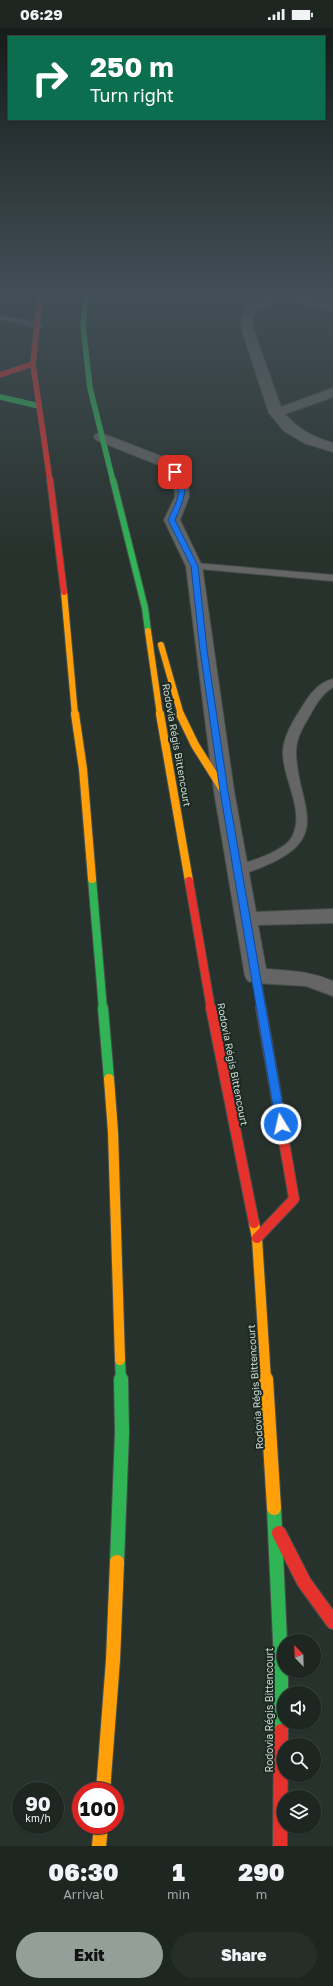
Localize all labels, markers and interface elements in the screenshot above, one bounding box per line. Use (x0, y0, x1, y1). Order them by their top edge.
text: 06:29 (20, 5, 63, 23)
text: 250 m (90, 50, 174, 83)
icon: right (24, 52, 76, 104)
text: Turn right (90, 84, 174, 106)
pin (158, 455, 192, 489)
icon: arrive (164, 461, 186, 483)
street label: Rodovia Régis Bittencourt (160, 682, 194, 808)
street label: Rodovia Régis Bittencourt (215, 1001, 251, 1127)
position arrow (260, 1103, 302, 1145)
street label: Rodovia Régis Bittencourt (245, 1324, 265, 1450)
north arrow (277, 1634, 321, 1678)
map controls (277, 1634, 321, 1834)
street label: Rodovia Régis Bittencourt (263, 1647, 275, 1773)
button: sound (277, 1686, 321, 1730)
button: search (277, 1738, 321, 1782)
speed limit sign: 100 (72, 1782, 124, 1834)
button: layers (277, 1790, 321, 1834)
text: 90 (25, 1791, 51, 1815)
text: km/h (25, 1812, 51, 1824)
text: 06:30 (48, 1857, 119, 1886)
text: 1 (172, 1857, 185, 1886)
text: 290 (238, 1857, 285, 1886)
text: Arrival (63, 1886, 104, 1902)
text: min (167, 1886, 190, 1902)
text: m (256, 1886, 267, 1902)
button: Exit (16, 1932, 163, 1978)
button: Share (171, 1932, 317, 1978)

